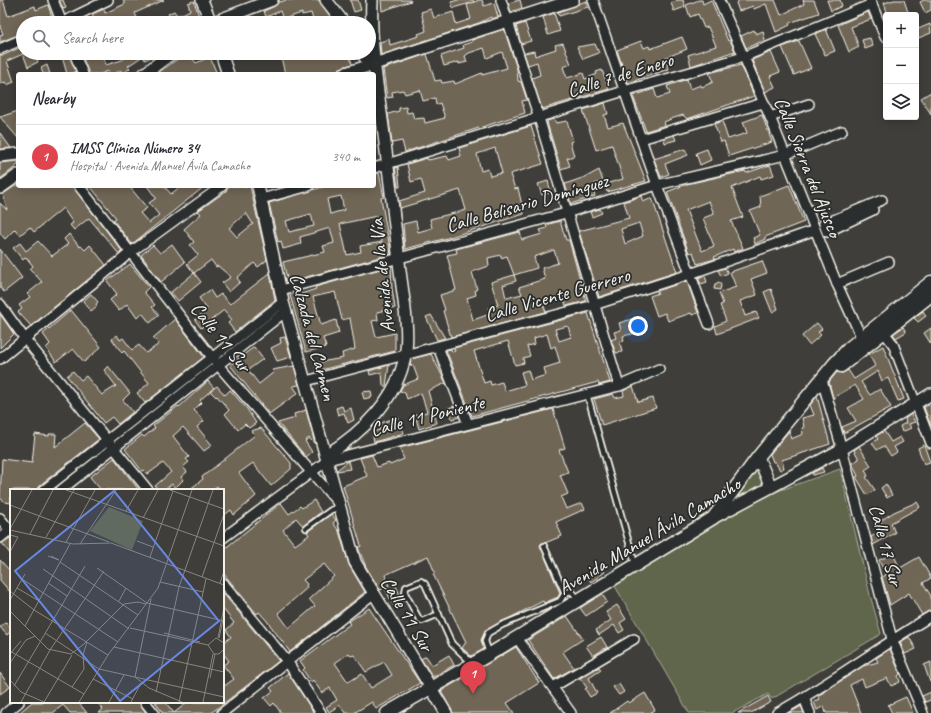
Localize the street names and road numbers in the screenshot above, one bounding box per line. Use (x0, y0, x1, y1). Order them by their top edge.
street label: Calle 7 de Enero (564, 47, 677, 103)
street label: Calle Sierra del Ajusco (769, 93, 848, 243)
street label: Calle Belisario Domínguez (443, 167, 613, 238)
street label: Avenida de la Vía (363, 217, 400, 334)
street label: Calle Vicente Guerrero (482, 262, 633, 328)
street label: Calzada del Carmen (284, 271, 342, 404)
street label: Calle 11 Sur (185, 297, 258, 379)
street label: Calle 11 Poniente (368, 389, 488, 442)
street label: Avenida Manuel Ávila Camacho (553, 471, 747, 600)
street label: Calle 17 Sur (863, 502, 909, 590)
street label: Calle 11 Sur (375, 572, 440, 658)

